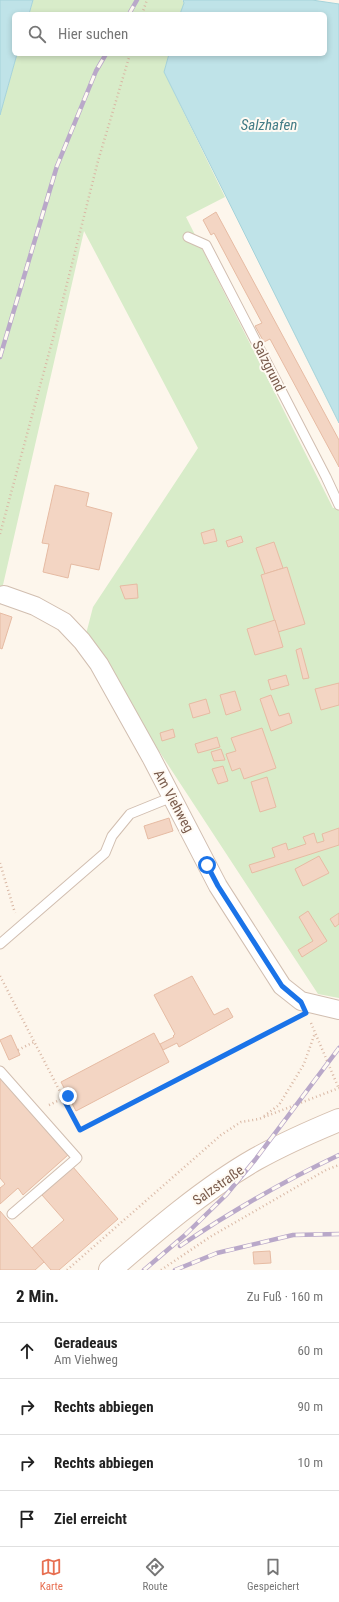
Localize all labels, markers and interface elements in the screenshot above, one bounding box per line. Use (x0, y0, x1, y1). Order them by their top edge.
search box (12, 12, 327, 56)
icon: search (26, 23, 48, 45)
text: Hier suchen (58, 25, 128, 43)
water label: Salzhafen (241, 116, 297, 134)
street label: Salzgrund (249, 338, 289, 394)
street label: Am Viehweg (151, 767, 197, 835)
route start (198, 856, 216, 874)
route end (59, 1087, 77, 1105)
street label: Salzstraße (189, 1161, 247, 1208)
text: 2 Min. (16, 1286, 59, 1306)
text: Zu Fuß · 160 m (247, 1289, 323, 1304)
text: Geradeaus (54, 1334, 118, 1352)
icon: ahead (16, 1340, 38, 1362)
text: 60 m (297, 1343, 323, 1358)
text: Am Viehweg (54, 1352, 118, 1367)
icon: right (16, 1396, 38, 1418)
text: Rechts abbiegen (54, 1398, 154, 1416)
text: 90 m (297, 1399, 323, 1414)
icon: right (16, 1452, 38, 1474)
text: Rechts abbiegen (54, 1454, 154, 1472)
text: 10 m (297, 1455, 323, 1470)
icon: arrive (16, 1508, 38, 1530)
text: Ziel erreicht (54, 1510, 127, 1528)
tab: Karte (40, 1556, 63, 1593)
tab: Route (142, 1556, 168, 1593)
tab: Gespeichert (247, 1556, 299, 1593)

